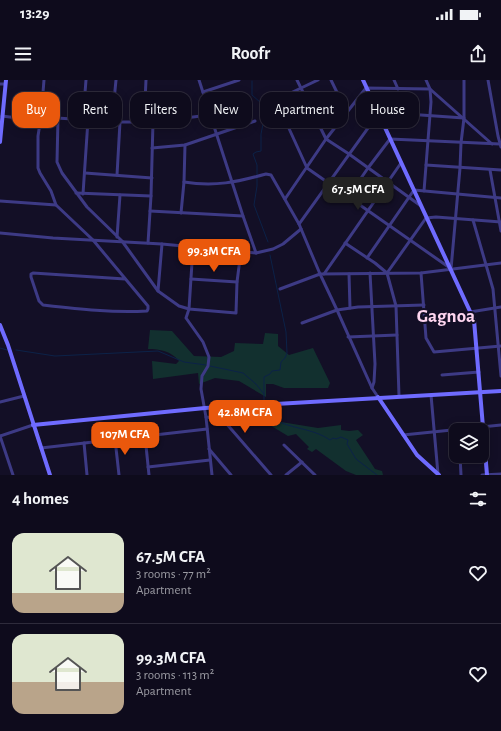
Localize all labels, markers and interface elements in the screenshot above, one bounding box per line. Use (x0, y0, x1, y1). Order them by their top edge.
text: 13:29 (20, 6, 50, 21)
icon: menu (12, 43, 34, 65)
icon: share (467, 43, 489, 65)
text: Roofr (231, 45, 270, 63)
chip: Buy (12, 92, 60, 128)
chip: Rent (68, 92, 122, 128)
chip: Filters (130, 92, 191, 128)
chip: New (199, 92, 252, 128)
chip: Apartment (260, 92, 348, 128)
chip: House (356, 92, 419, 128)
pin: 67.5M CFA (312, 177, 404, 211)
text: 67.5M CFA (332, 183, 384, 196)
pin: 99.3M CFA (168, 239, 260, 273)
text: 99.3M CFA (187, 245, 241, 258)
district label: Gagnoa (417, 307, 475, 326)
pin: 42.8M CFA (199, 400, 291, 434)
text: 42.8M CFA (218, 406, 272, 419)
pin: 107M CFA (84, 422, 166, 456)
map controls (449, 423, 489, 463)
button: layers (449, 423, 489, 463)
text: 107M CFA (100, 428, 150, 441)
icon: filters (467, 488, 489, 510)
text: 4 homes (12, 490, 69, 507)
text: 67.5M CFA (136, 548, 205, 565)
icon: home (44, 549, 92, 597)
icon: heart (467, 562, 489, 584)
text: 3 rooms · 77 m² (136, 568, 211, 581)
text: Apartment (136, 584, 191, 597)
text: 99.3M CFA (136, 649, 206, 666)
icon: home (44, 650, 92, 698)
icon: heart (467, 663, 489, 685)
text: 3 rooms · 113 m² (136, 669, 214, 682)
text: Apartment (136, 685, 191, 698)

